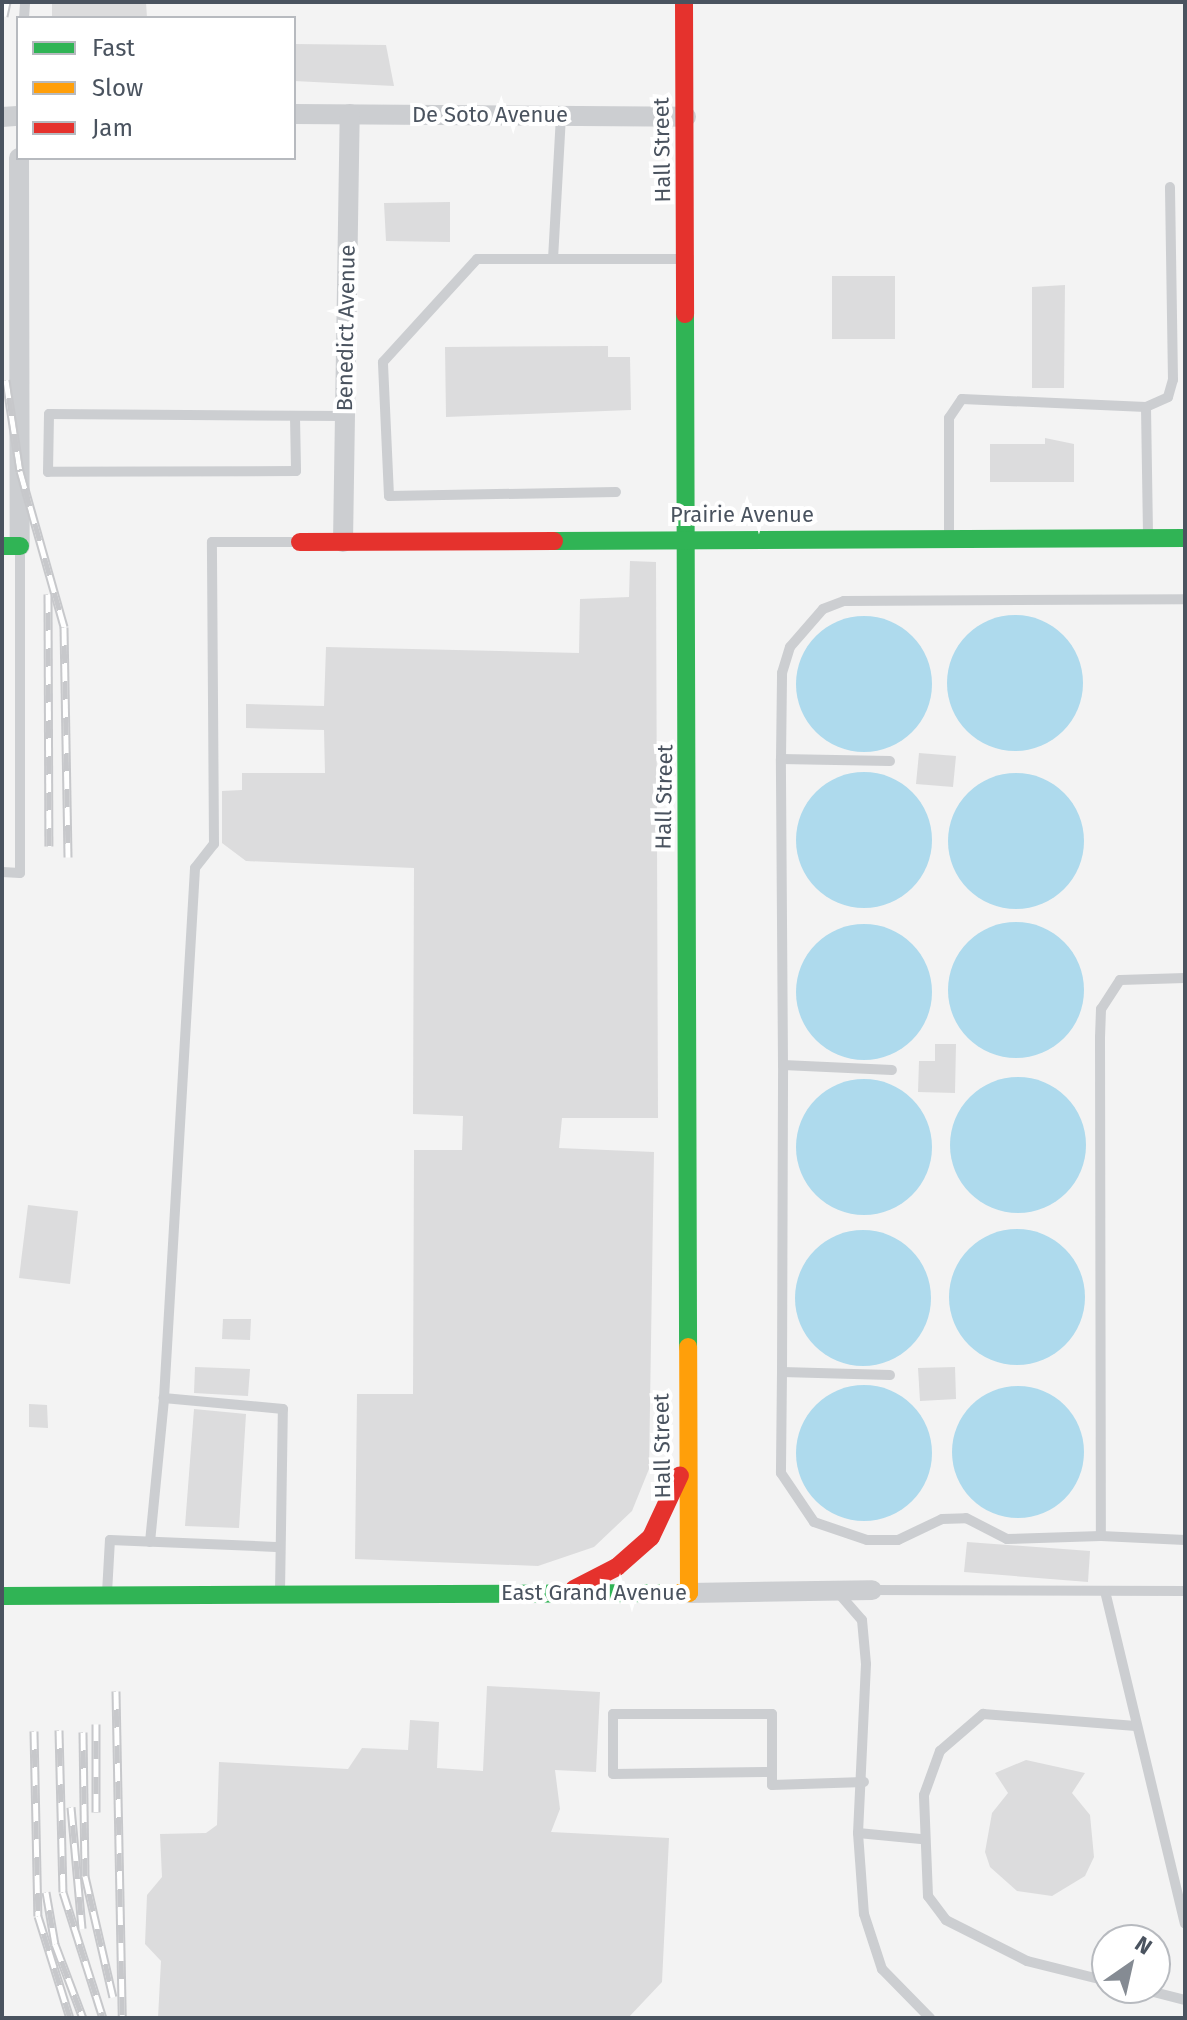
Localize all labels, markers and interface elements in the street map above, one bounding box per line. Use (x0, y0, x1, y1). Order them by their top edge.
legend (16, 16, 296, 160)
text: Fast (92, 34, 135, 62)
text: Slow (92, 74, 143, 102)
street label: Hall Street (648, 97, 676, 203)
street label: De Soto Avenue (412, 102, 568, 128)
text: Jam (92, 114, 133, 142)
street label: Benedict Avenue (331, 244, 361, 412)
street label: Prairie Avenue (670, 502, 814, 528)
street label: Hall Street (650, 744, 678, 850)
street label: Hall Street (648, 1393, 676, 1499)
street label: East Grand Avenue (501, 1580, 687, 1606)
north arrow (1091, 1924, 1171, 2004)
text: N (1130, 1930, 1157, 1961)

